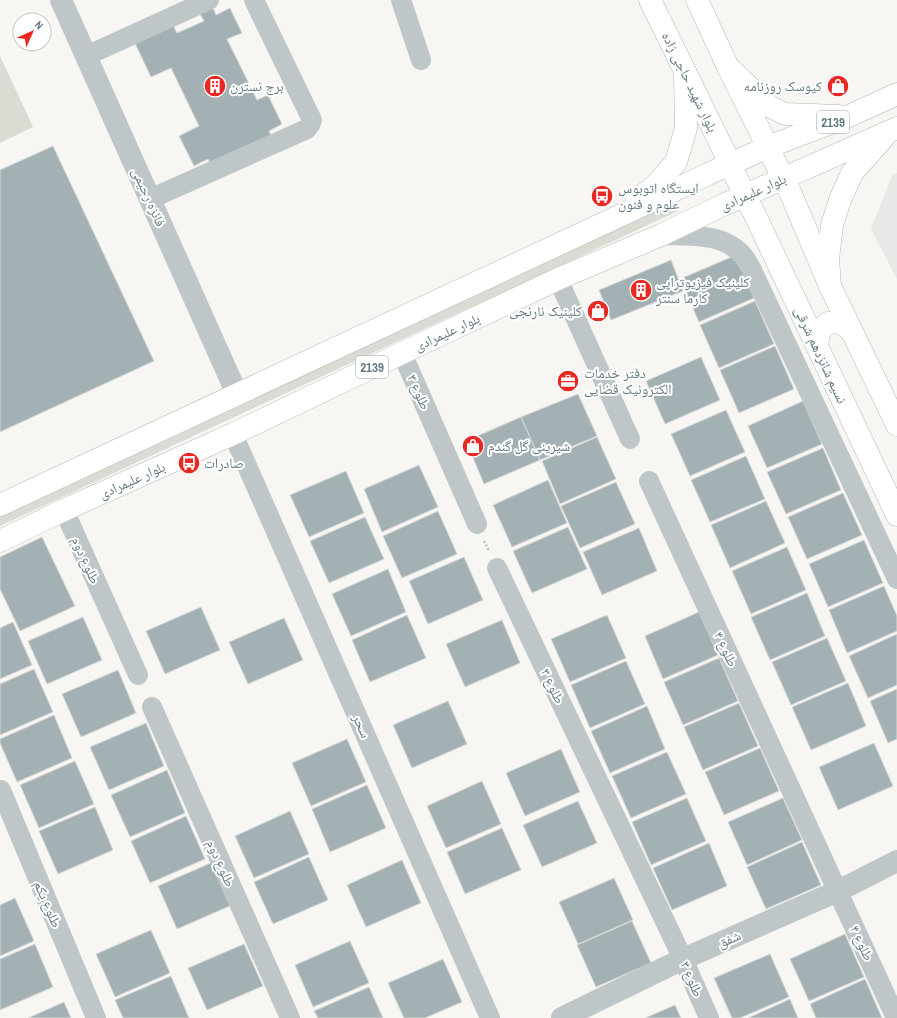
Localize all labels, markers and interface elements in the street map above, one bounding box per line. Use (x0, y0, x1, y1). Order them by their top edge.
north arrow (12, 12, 52, 52)
text: N (32, 18, 46, 32)
street label: بلوار شهید حاجی زاده (658, 29, 722, 135)
building icon: برج نسترن (202, 73, 228, 99)
shop icon: کیوسک روزنامه (825, 73, 851, 99)
place label: برج نسترن (230, 77, 284, 96)
place label: کیوسک روزنامه (744, 77, 822, 95)
road number: 2139 (817, 111, 849, 133)
street label: فائزه رحیمی (128, 165, 170, 229)
street label: بلوار علیمرادی (717, 169, 789, 215)
place label: ایستگاه اتوبوس علوم و فنون (618, 179, 699, 214)
bus stop icon: ایستگاه اتوبوس علوم و فنون (589, 183, 615, 209)
place label: کلینیک فیزیوتراپی کارما سنتر (655, 273, 750, 307)
building icon: کلینیک فیزیوتراپی کارما سنتر (628, 277, 654, 303)
shop icon: کلینیک نارنجی (585, 298, 611, 324)
place label: کلینیک نارنجی (509, 302, 582, 320)
street label: نسیم شانزدهم شرقی (790, 304, 851, 407)
street label: بلوار علیمرادی (411, 309, 483, 355)
road number: 2139 (356, 356, 388, 378)
place label: دفتر خدمات الکترونیک قضایی (584, 364, 672, 398)
office icon: دفتر خدمات الکترونیک قضایی (555, 368, 581, 394)
street label: طلوع ۳ (402, 371, 435, 413)
shop icon: شیرینی گل گندم (460, 433, 486, 459)
place label: شیرینی گل گندم (488, 437, 570, 456)
bus stop icon: صادرات (176, 450, 202, 476)
place label: صادرات (204, 454, 244, 472)
street label: بلوار علیمرادی (96, 457, 168, 503)
street label: طلوع دوم (67, 533, 104, 587)
street label: طلوع ۴ (709, 628, 742, 670)
street label: طلوع ۳ (536, 665, 569, 707)
street label: سحر (348, 710, 375, 741)
street label: طلوع دوم (202, 836, 239, 890)
street label: طلوع یکم (29, 878, 66, 931)
street label: طلوع ۴ (845, 922, 878, 964)
street label: شفق (715, 926, 744, 953)
street label: طلوع ۳ (676, 958, 708, 1000)

